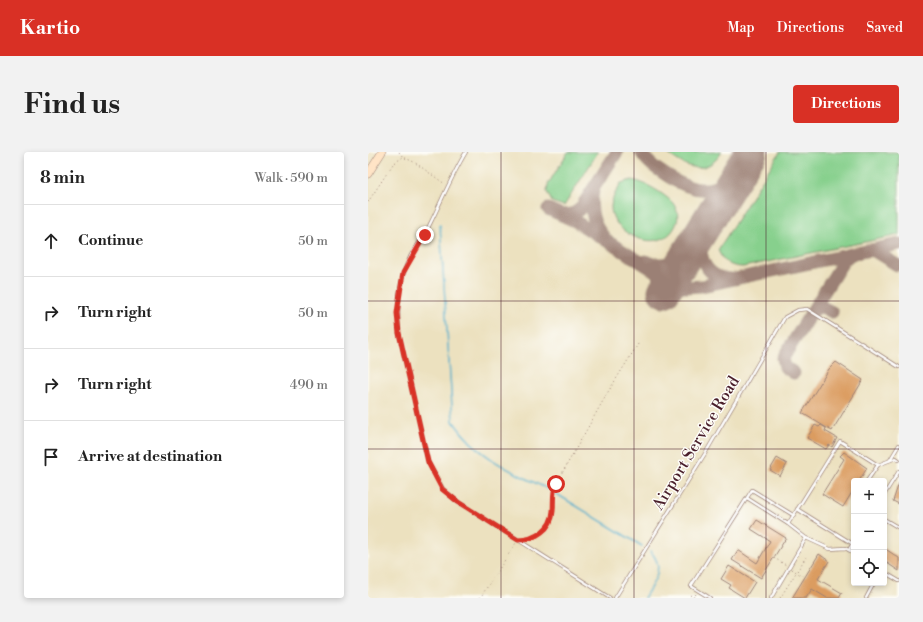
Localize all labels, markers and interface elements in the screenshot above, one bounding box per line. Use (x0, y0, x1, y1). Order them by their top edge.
text: Kartio (20, 16, 80, 40)
text: Map (727, 19, 755, 37)
text: Directions (777, 19, 844, 37)
text: Saved (866, 19, 903, 37)
button: Directions (793, 85, 899, 123)
text: Find us (24, 87, 120, 122)
text: 8 min (40, 167, 85, 189)
text: Walk · 590 m (255, 170, 328, 186)
route end (416, 226, 434, 244)
icon: ahead (40, 230, 62, 252)
text: Continue (78, 231, 143, 250)
text: 50 m (298, 233, 328, 249)
icon: right (40, 302, 62, 324)
text: Turn right (78, 303, 152, 322)
text: 50 m (298, 305, 328, 321)
street label: Airport Service Road (648, 372, 744, 515)
icon: right (40, 374, 62, 396)
text: Turn right (78, 375, 152, 394)
text: 490 m (290, 377, 328, 393)
icon: arrive (40, 446, 62, 468)
text: Arrive at destination (78, 447, 222, 466)
route start (547, 475, 565, 493)
map controls (851, 478, 887, 586)
button: + (851, 478, 887, 514)
button: − (851, 514, 887, 550)
button: locate (851, 550, 887, 586)

